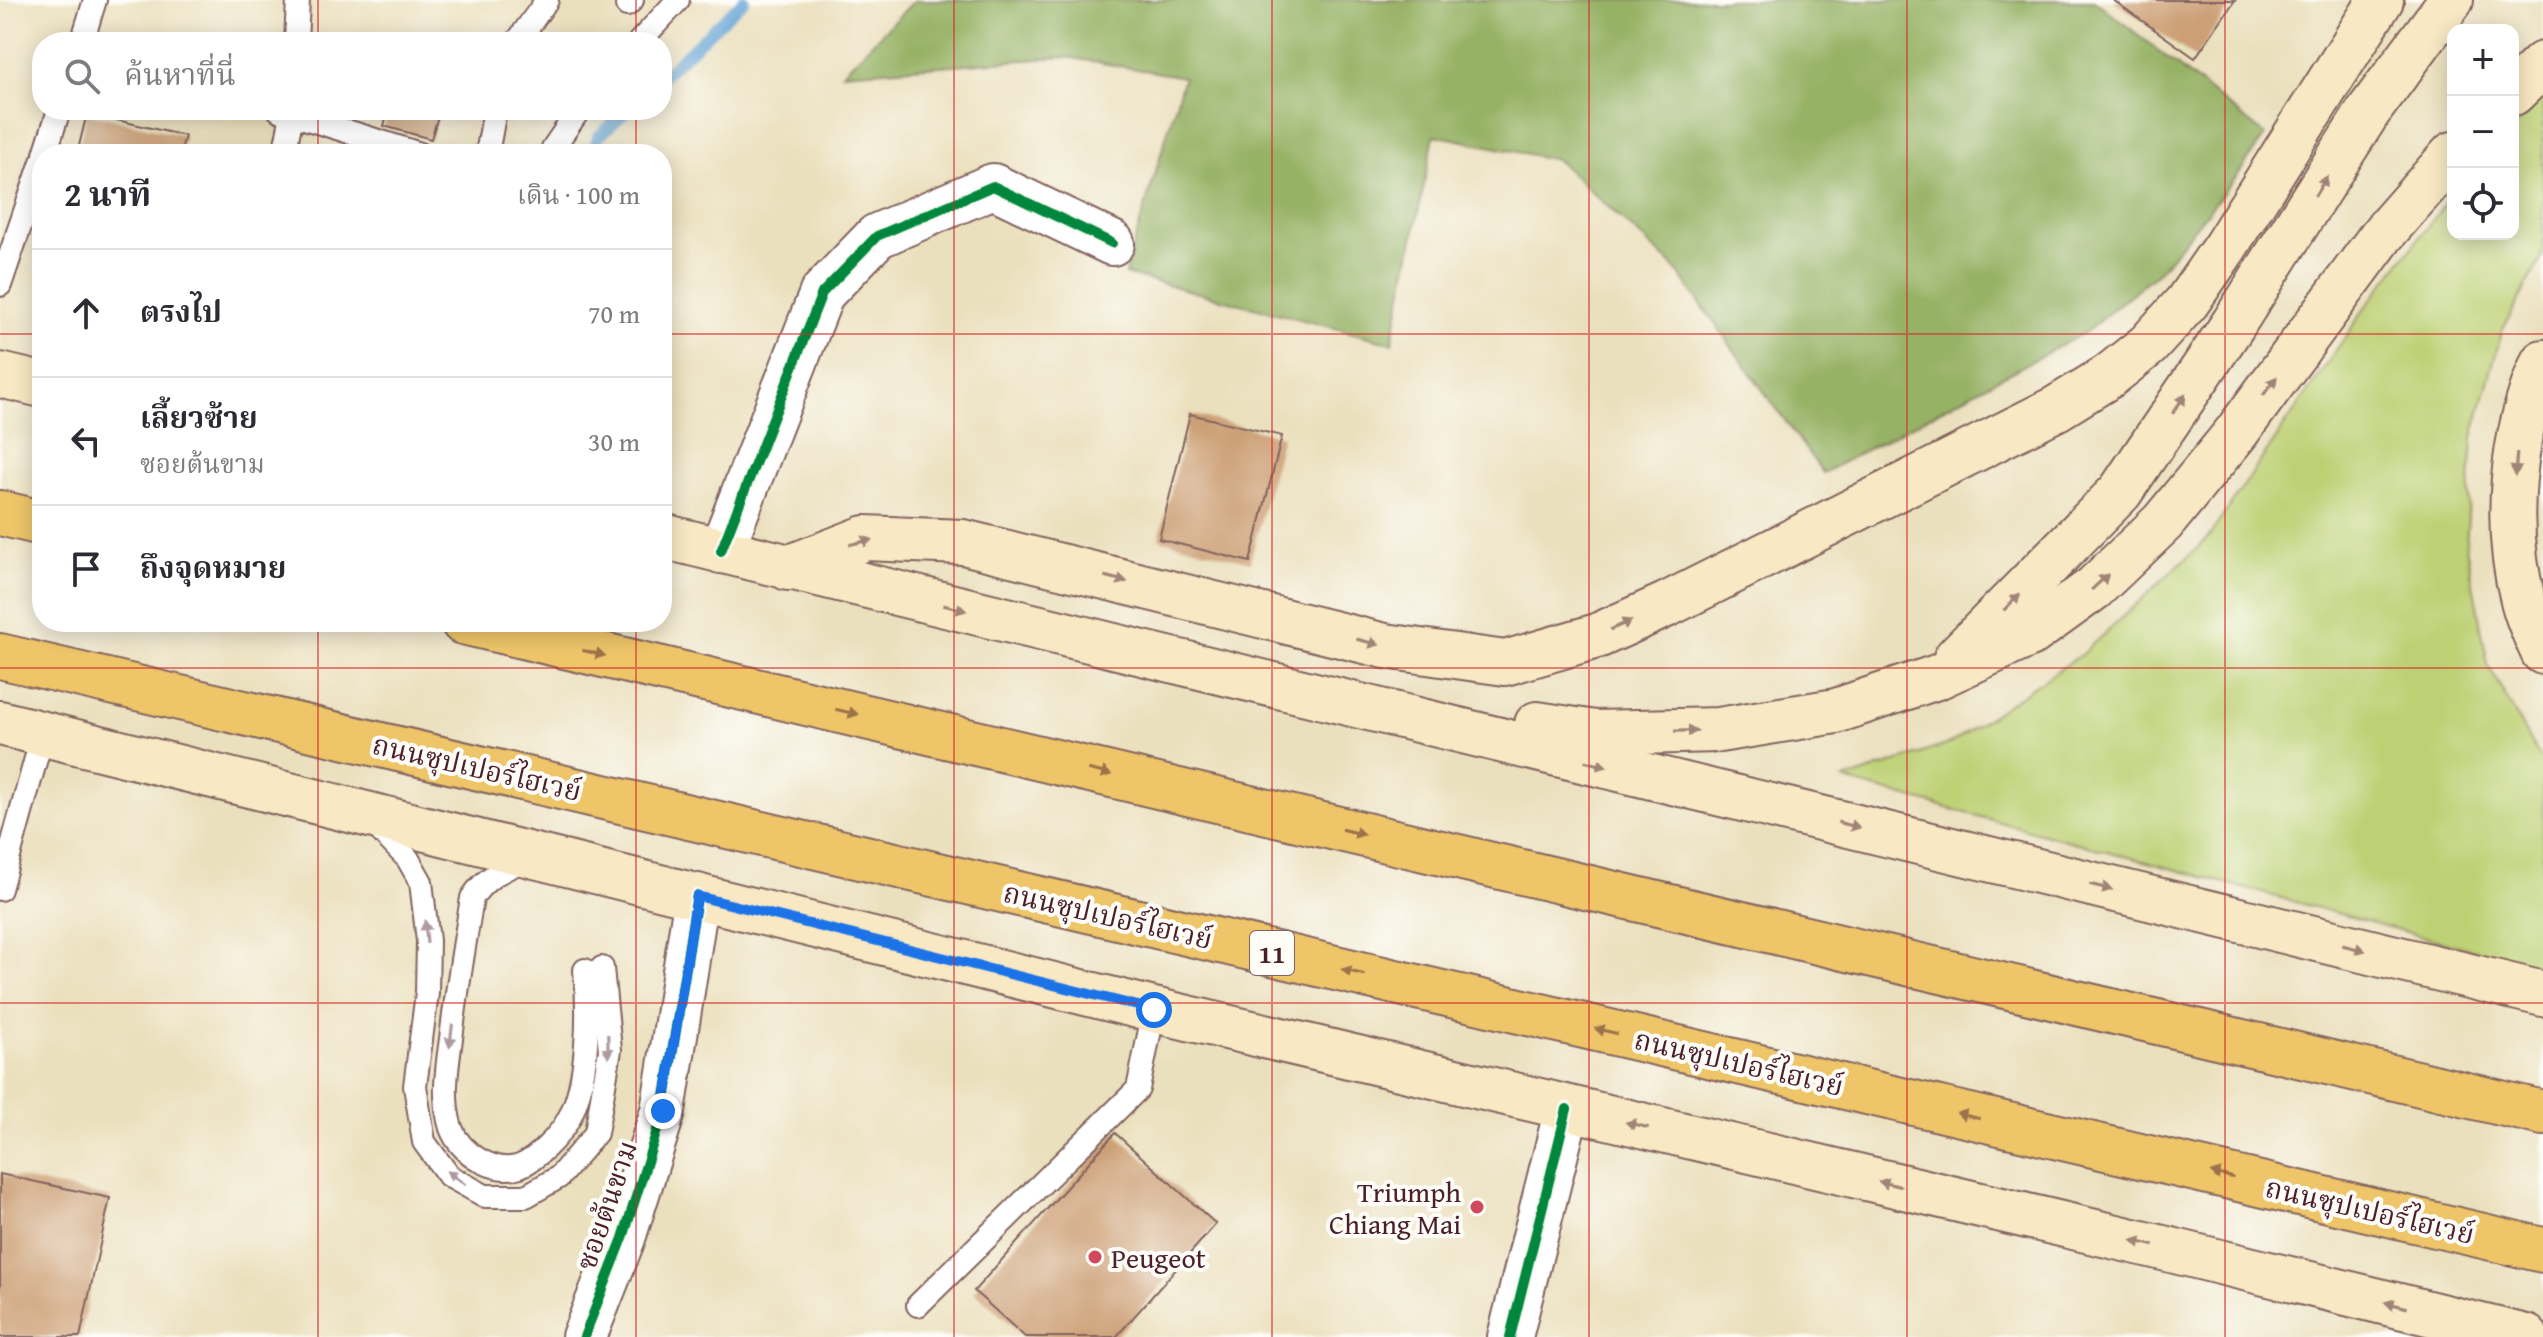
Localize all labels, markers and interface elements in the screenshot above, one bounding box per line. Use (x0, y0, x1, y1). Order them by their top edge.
map controls (2447, 24, 2519, 240)
button: + (2447, 24, 2519, 96)
search box (32, 32, 672, 120)
text: ค้นหาที่นี่ (124, 52, 236, 96)
icon: search (60, 54, 104, 98)
button: − (2447, 96, 2519, 168)
button: locate (2447, 168, 2519, 240)
text: 2 นาที (64, 169, 151, 218)
text: เดิน · 100 m (517, 175, 640, 214)
one-way arrow (2314, 176, 2329, 197)
text: ตรงไป (140, 289, 222, 333)
icon: ahead (64, 291, 108, 335)
text: 70 m (588, 294, 640, 333)
one-way arrow (2262, 376, 2278, 396)
one-way arrow (2172, 394, 2187, 415)
text: เลี้ยวซ้าย (140, 395, 258, 439)
icon: left (64, 419, 108, 463)
text: 30 m (588, 422, 640, 461)
text: ซอยต้นขาม (140, 444, 265, 483)
one-way arrow (2509, 452, 2522, 477)
one-way arrow (849, 535, 874, 548)
text: ถึงจุดหมาย (140, 545, 286, 589)
icon: arrive (64, 547, 108, 591)
one-way arrow (1104, 573, 1129, 586)
one-way arrow (2090, 573, 2109, 591)
one-way arrow (2002, 592, 2021, 611)
one-way arrow (943, 603, 968, 615)
one-way arrow (1609, 619, 1632, 632)
one-way arrow (1356, 637, 1381, 649)
one-way arrow (581, 647, 606, 660)
one-way arrow (834, 707, 859, 719)
street label: ถนนซุปเปอร์ไฮเวย์ (369, 723, 585, 811)
one-way arrow (1674, 724, 1699, 737)
one-way arrow (1584, 758, 1609, 771)
one-way arrow (1087, 766, 1112, 779)
one-way arrow (1836, 820, 1861, 832)
one-way arrow (1340, 826, 1365, 839)
street label: ถนนซุปเปอร์ไฮเวย์ (1000, 871, 1216, 959)
one-way arrow (2089, 881, 2114, 893)
one-way arrow (420, 919, 433, 944)
road number: 11 (1250, 931, 1294, 975)
one-way arrow (2342, 942, 2367, 955)
one-way arrow (1340, 965, 1365, 978)
route start (1136, 992, 1172, 1028)
street label: ถนนซุปเปอร์ไฮเวย์ (1631, 1018, 1847, 1106)
one-way arrow (445, 1023, 458, 1048)
one-way arrow (1594, 1024, 1619, 1037)
one-way arrow (602, 1034, 614, 1059)
route end (645, 1093, 681, 1129)
one-way arrow (1956, 1109, 1981, 1122)
one-way arrow (1624, 1118, 1649, 1131)
street label: ซอยต้นขาม (565, 1135, 647, 1275)
street label: ถนนซุปเปอร์ไฮเวย์ (2262, 1166, 2478, 1254)
one-way arrow (2209, 1168, 2234, 1181)
one-way arrow (445, 1171, 466, 1186)
place label: Triumph Chiang Mai (1329, 1171, 1461, 1244)
one-way arrow (1878, 1177, 1903, 1190)
marker: Triumph Chiang Mai (1468, 1198, 1486, 1216)
place label: Peugeot (1111, 1237, 1206, 1278)
one-way arrow (2131, 1237, 2156, 1249)
marker: Peugeot (1086, 1248, 1104, 1266)
one-way arrow (2383, 1298, 2408, 1310)

